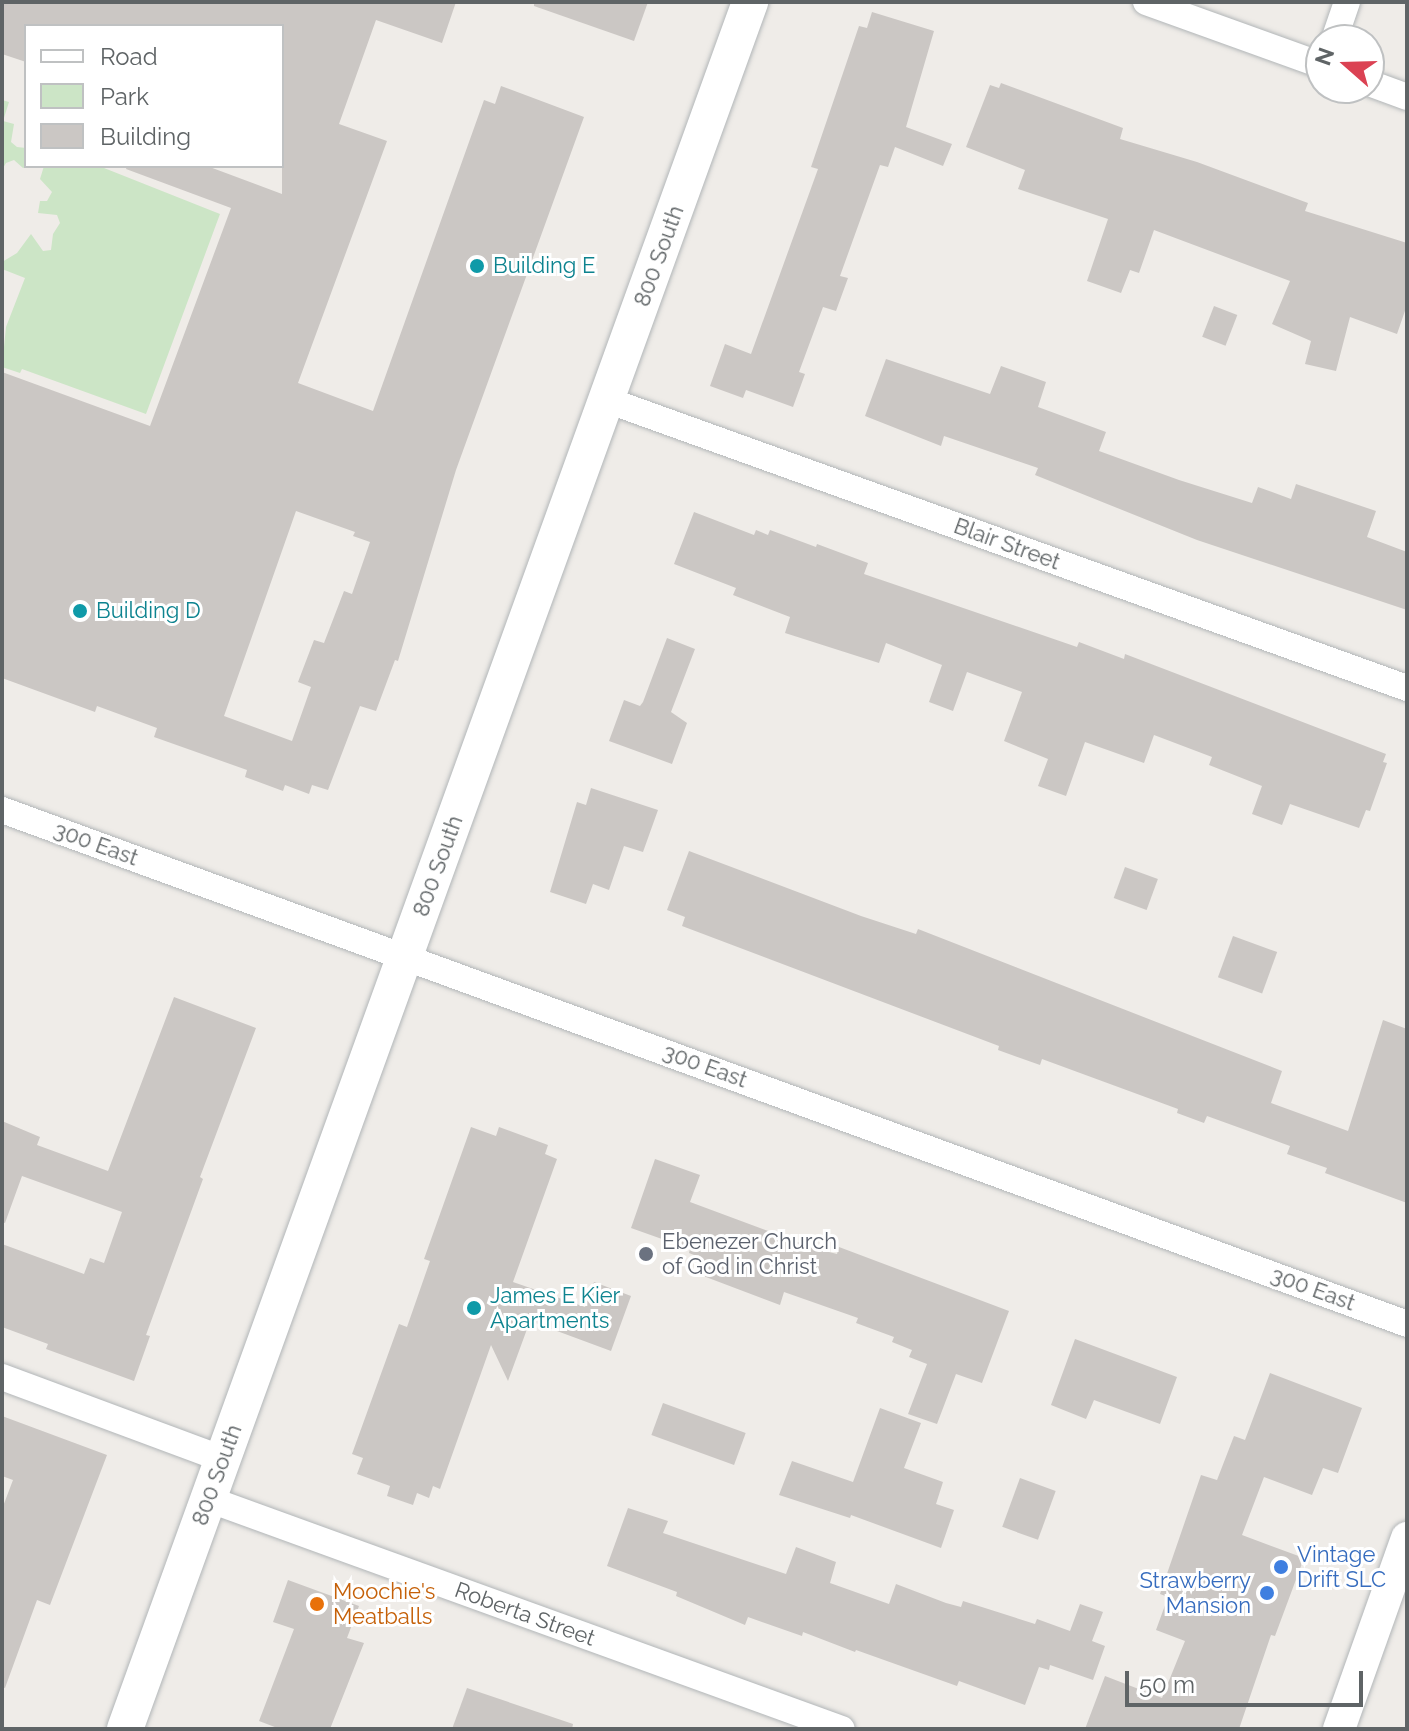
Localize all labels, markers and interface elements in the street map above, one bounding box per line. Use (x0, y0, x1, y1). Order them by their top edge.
legend (24, 24, 284, 168)
north arrow (1305, 24, 1385, 104)
text: Road (100, 42, 158, 71)
text: N (1309, 44, 1339, 69)
text: Park (100, 82, 149, 111)
text: Building (100, 122, 191, 151)
street label: 800 South (629, 202, 689, 310)
place label: Building E (493, 253, 595, 279)
marker: Building E (468, 257, 486, 275)
street label: Blair Street (950, 512, 1064, 576)
place label: Building D (96, 598, 201, 624)
marker: Building D (71, 602, 89, 620)
street label: 800 South (408, 812, 468, 920)
street label: 300 East (50, 817, 142, 871)
street label: 300 East (659, 1039, 751, 1093)
place label: Ebenezer Church of God in Christ (662, 1228, 838, 1280)
marker: Ebenezer Church of God in Christ (637, 1245, 655, 1263)
street label: 300 East (1267, 1262, 1359, 1316)
place label: James E Kier Apartments (490, 1282, 620, 1334)
marker: James E Kier Apartments (465, 1299, 483, 1317)
street label: 800 South (187, 1421, 247, 1529)
place label: Vintage Drift SLC (1297, 1541, 1386, 1592)
marker: Vintage Drift SLC (1272, 1558, 1290, 1576)
place label: Strawberry Mansion (1139, 1567, 1251, 1618)
street label: Roberta Street (451, 1576, 599, 1652)
place label: Moochie's Meatballs (333, 1578, 435, 1630)
marker: Strawberry Mansion (1258, 1584, 1276, 1602)
marker: Moochie's Meatballs (308, 1595, 326, 1613)
scale bar (1129, 1655, 1367, 1705)
text: 50 m (1139, 1670, 1195, 1699)

